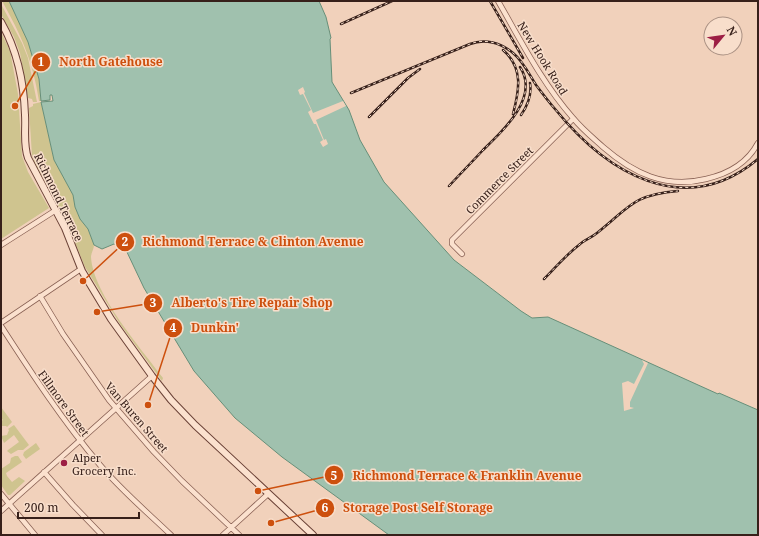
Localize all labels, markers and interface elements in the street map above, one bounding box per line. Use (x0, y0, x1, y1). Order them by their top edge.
north arrow (703, 16, 743, 56)
street label: New Hook Road (514, 18, 572, 98)
text: N (724, 23, 741, 39)
callout: North Gatehouse (31, 50, 170, 74)
text: 1 (38, 53, 45, 70)
text: North Gatehouse (59, 53, 163, 70)
street label: Commerce Street (462, 143, 536, 217)
street label: Richmond Terrace (31, 150, 87, 244)
callout: Richmond Terrace & Clinton Avenue (115, 230, 372, 254)
text: 2 (122, 233, 129, 250)
text: Richmond Terrace & Clinton Avenue (142, 233, 364, 250)
callout: Alberto's Tire Repair Shop (143, 291, 340, 315)
text: 3 (150, 294, 157, 311)
text: Alberto's Tire Repair Shop (171, 294, 333, 311)
callout: Dunkin' (163, 316, 247, 340)
text: 4 (170, 319, 177, 336)
text: Dunkin' (191, 319, 239, 336)
street label: Fillmore Street (35, 367, 93, 439)
street label: Van Buren Street (102, 379, 172, 456)
place label: Alper Grocery Inc. (72, 450, 136, 478)
marker: Alper Grocery Inc. (59, 458, 69, 468)
callout: Richmond Terrace & Franklin Avenue (324, 463, 589, 487)
text: 5 (331, 467, 338, 484)
text: Richmond Terrace & Franklin Avenue (352, 467, 582, 484)
scale bar (18, 494, 139, 520)
callout: Storage Post Self Storage (315, 496, 501, 520)
text: 200 m (24, 499, 59, 516)
text: 6 (322, 499, 329, 516)
text: Storage Post Self Storage (343, 499, 493, 516)

